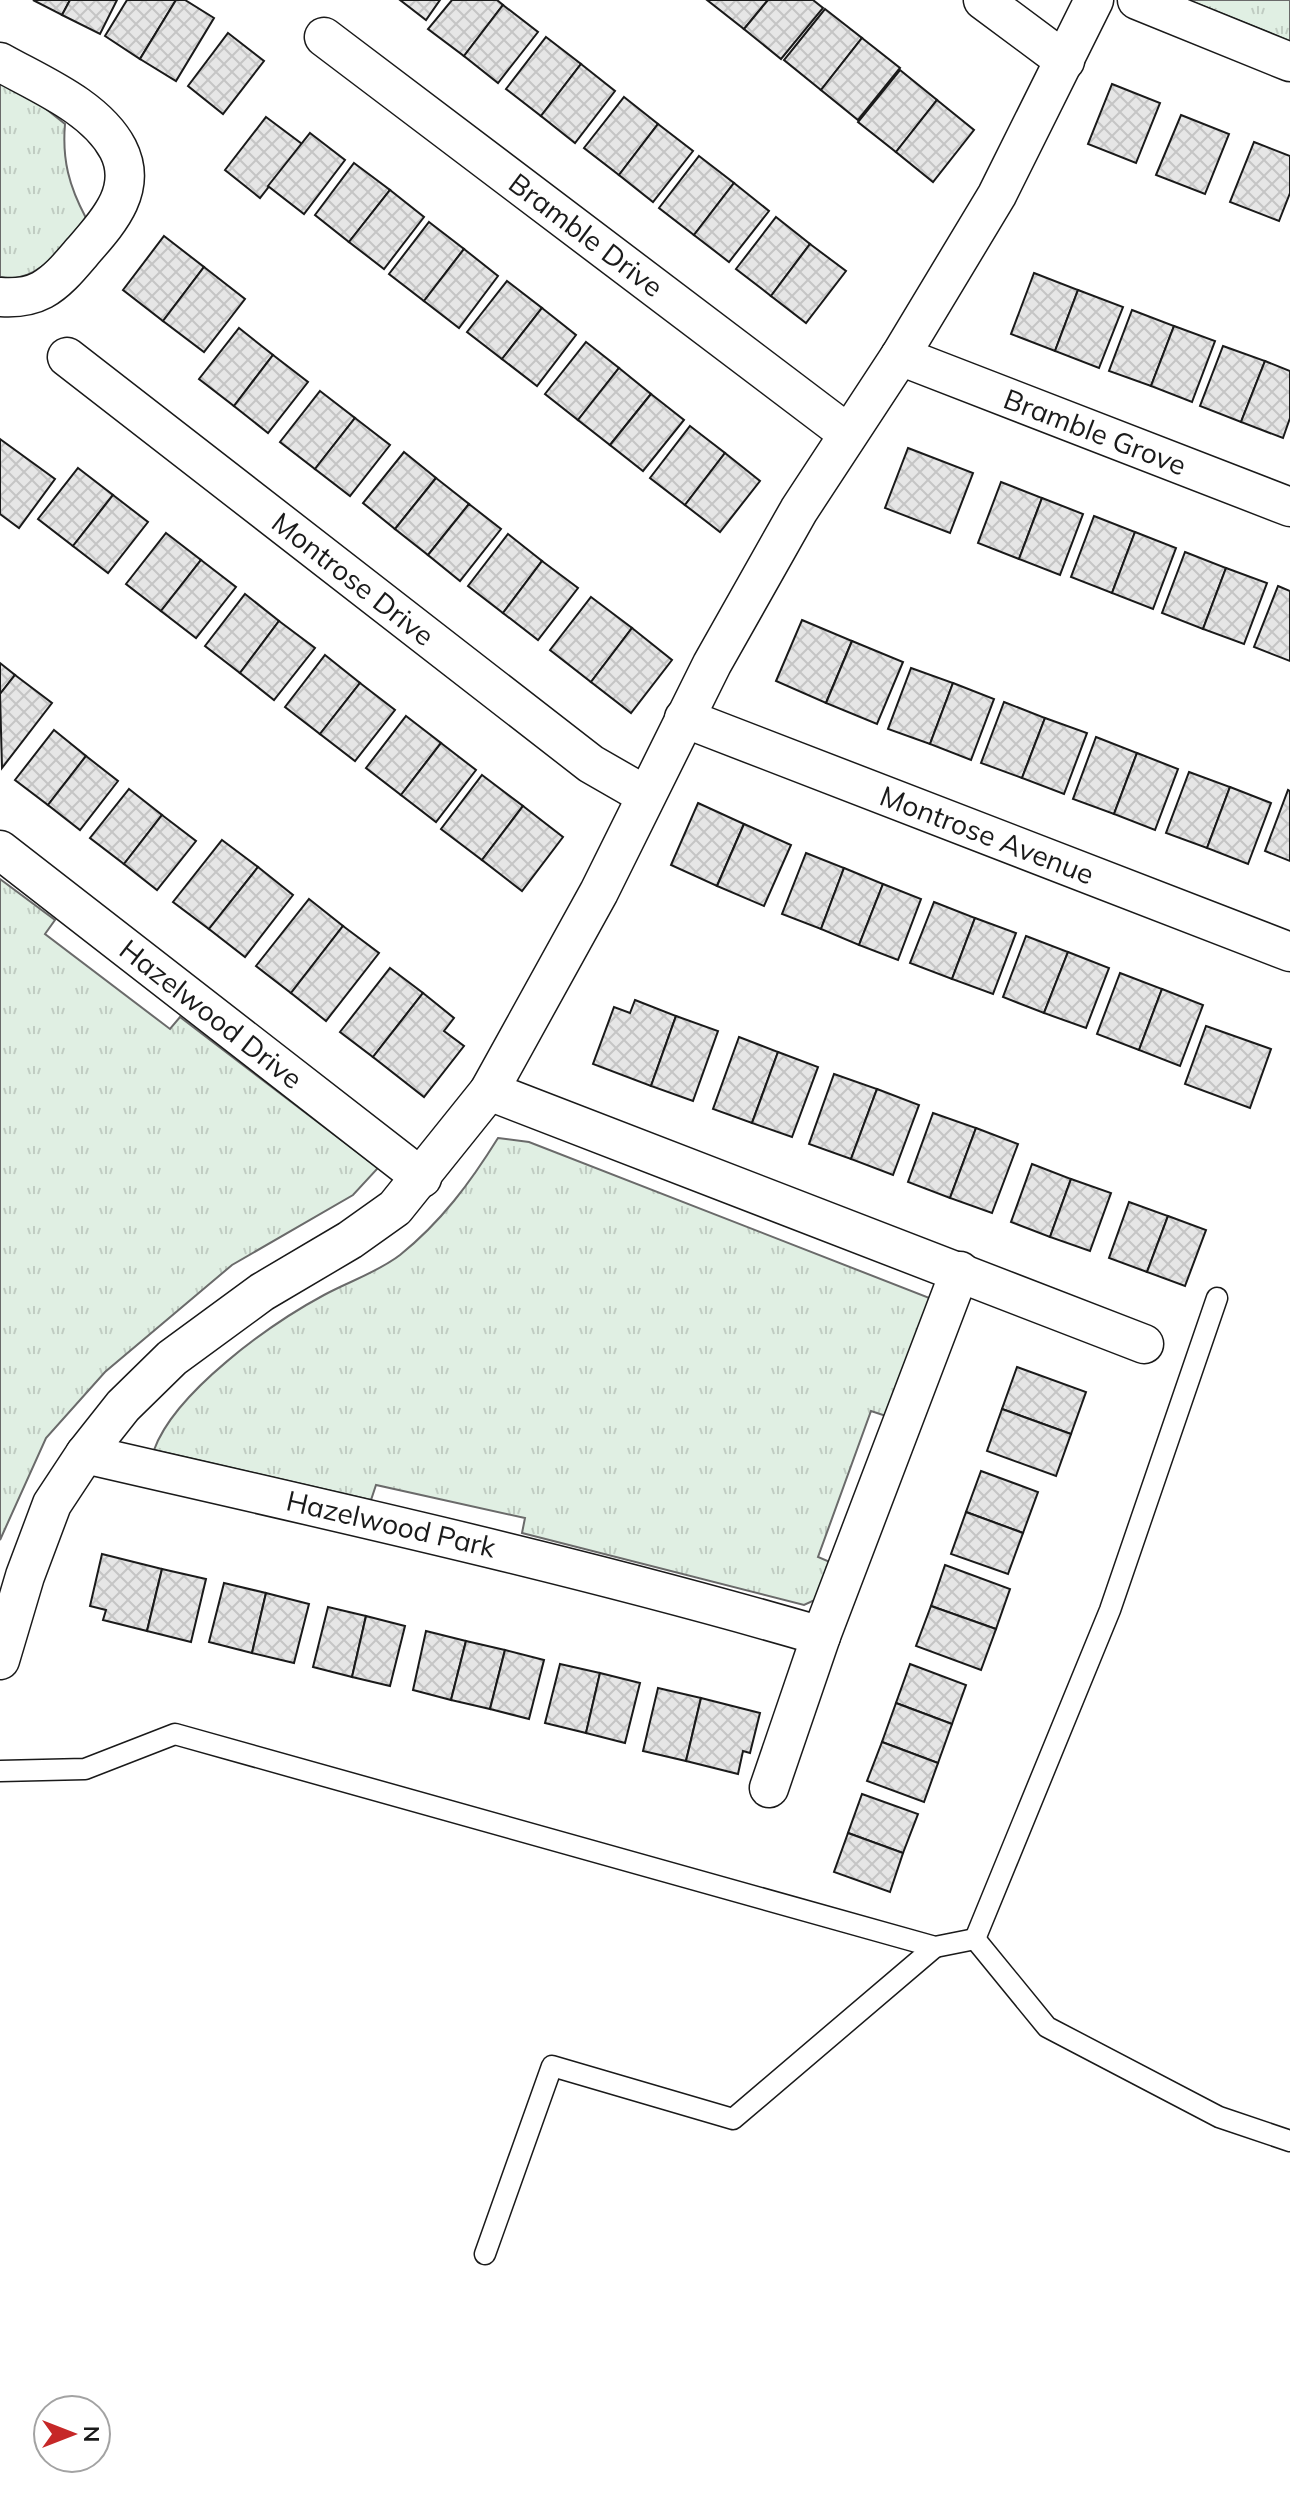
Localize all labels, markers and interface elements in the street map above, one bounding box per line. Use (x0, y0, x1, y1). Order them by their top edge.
street label: Bramble Drive (502, 165, 670, 304)
street label: Bramble Grove (999, 381, 1191, 482)
street label: Montrose Drive (265, 504, 441, 653)
street label: Montrose Avenue (875, 778, 1099, 891)
street label: Hazelwood Drive (113, 931, 310, 1096)
street label: Hazelwood Park (283, 1482, 500, 1565)
north arrow (32, 2394, 112, 2474)
text: N (78, 2426, 106, 2442)

